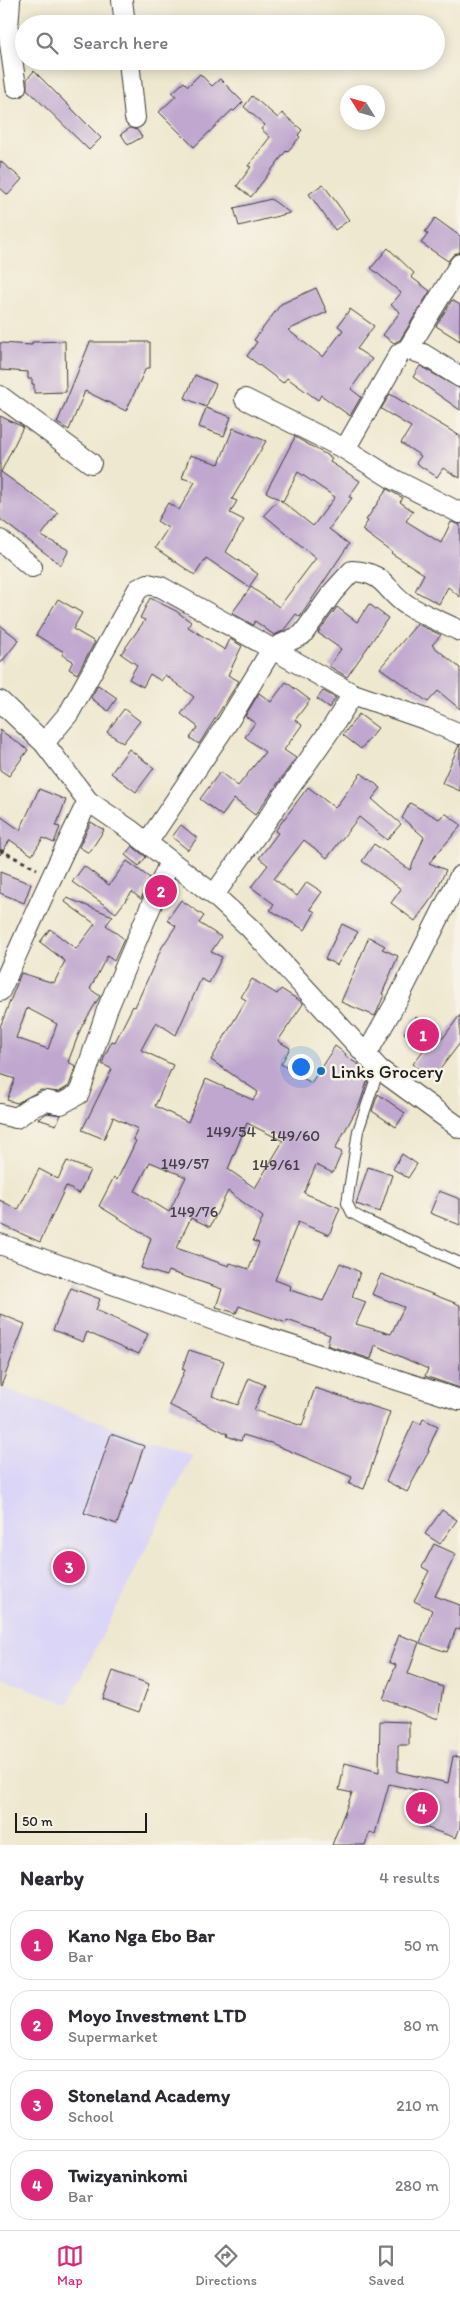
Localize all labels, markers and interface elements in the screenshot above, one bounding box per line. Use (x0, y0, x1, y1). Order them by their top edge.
search box (15, 15, 445, 70)
icon: search (33, 29, 61, 57)
text: Search here (73, 31, 168, 54)
north arrow (340, 85, 385, 130)
pin: 2 (145, 872, 177, 910)
pin: 1 (407, 1016, 439, 1054)
your location (288, 1054, 314, 1080)
place label: Links Grocery (331, 1060, 443, 1083)
marker: Links Grocery (315, 1065, 327, 1077)
house number: 149/54 (206, 1122, 256, 1141)
house number: 149/60 (270, 1126, 320, 1145)
house number: 149/57 (161, 1154, 209, 1173)
house number: 149/61 (252, 1155, 301, 1174)
house number: 149/76 (170, 1202, 218, 1221)
pin: 3 (53, 1548, 85, 1586)
pin: 4 (406, 1789, 438, 1827)
scale bar (15, 1810, 148, 1833)
text: 50 m (22, 1813, 53, 1830)
text: Nearby (20, 1865, 84, 1890)
text: 4 results (379, 1868, 440, 1887)
text: Kano Nga Ebo Bar (68, 1924, 215, 1947)
text: 1 (33, 1936, 41, 1955)
text: 50 m (404, 1936, 439, 1955)
text: Bar (68, 1947, 93, 1966)
text: Moyo Investment LTD (68, 2004, 246, 2027)
text: 2 (33, 2016, 41, 2035)
text: 80 m (403, 2016, 439, 2035)
text: Supermarket (68, 2027, 158, 2046)
text: Stoneland Academy (68, 2084, 230, 2107)
text: 3 (33, 2096, 41, 2115)
text: 210 m (396, 2096, 439, 2115)
text: School (68, 2107, 114, 2126)
text: Twizyaninkomi (68, 2164, 188, 2187)
text: 4 (32, 2176, 42, 2195)
text: 280 m (395, 2176, 439, 2195)
text: Bar (68, 2187, 93, 2206)
tab: Map (56, 2242, 84, 2289)
tab: Directions (195, 2242, 257, 2289)
tab: Saved (368, 2242, 404, 2289)

